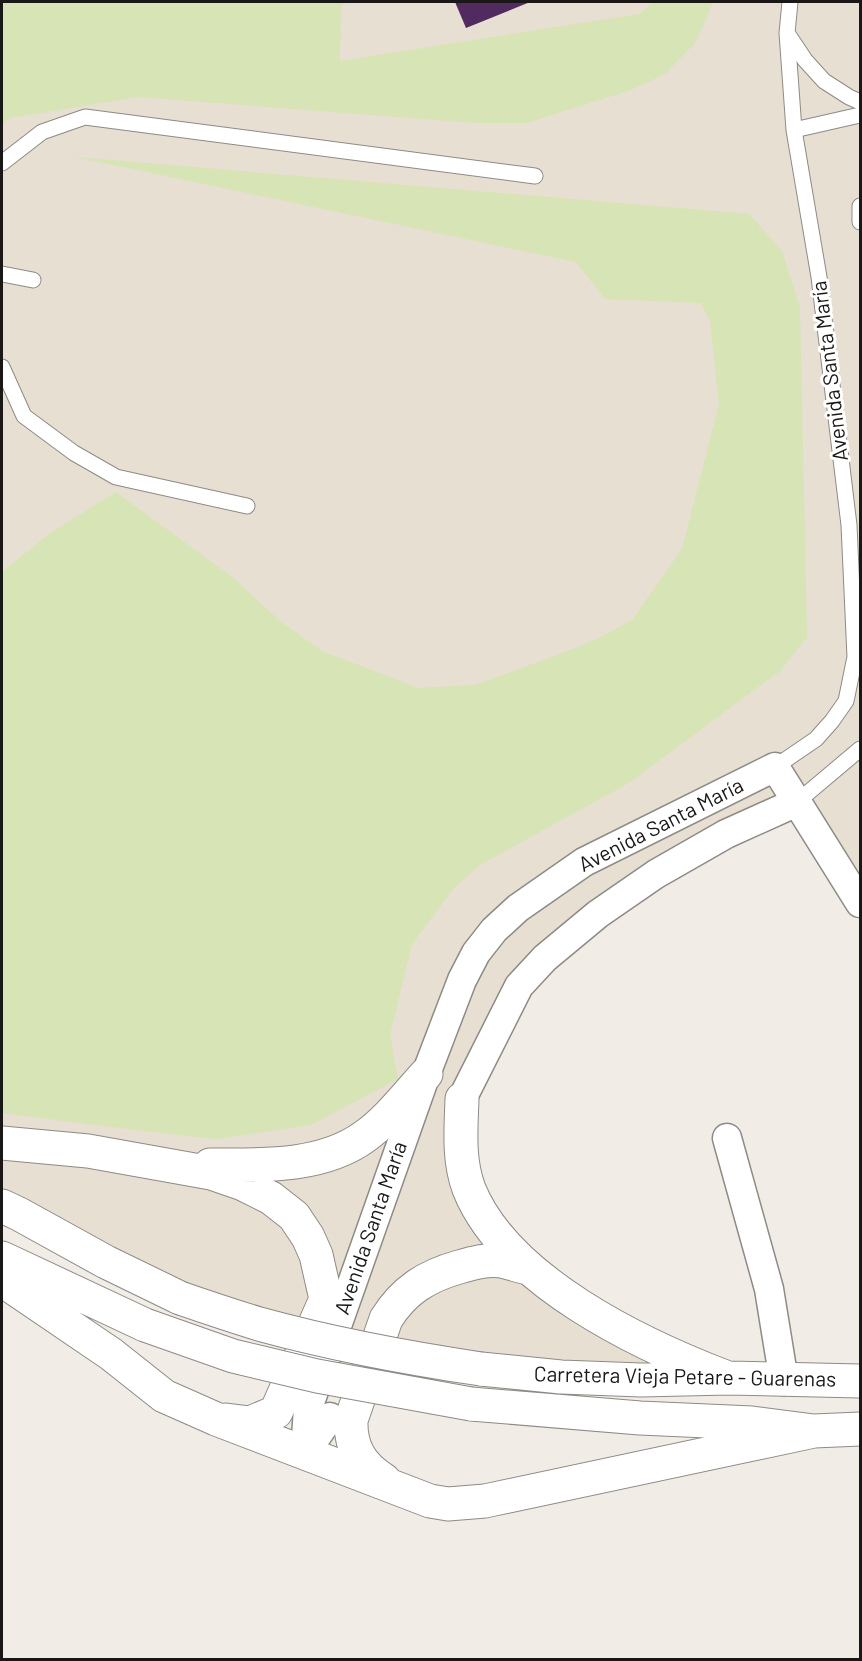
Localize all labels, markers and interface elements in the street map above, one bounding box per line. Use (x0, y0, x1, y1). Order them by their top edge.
street label: Avenida Santa María (805, 280, 852, 463)
street label: Avenida Santa María (574, 771, 747, 876)
street label: Avenida Santa María (328, 1138, 411, 1317)
street label: Carretera Vieja Petare - Guarenas (534, 1360, 836, 1391)

